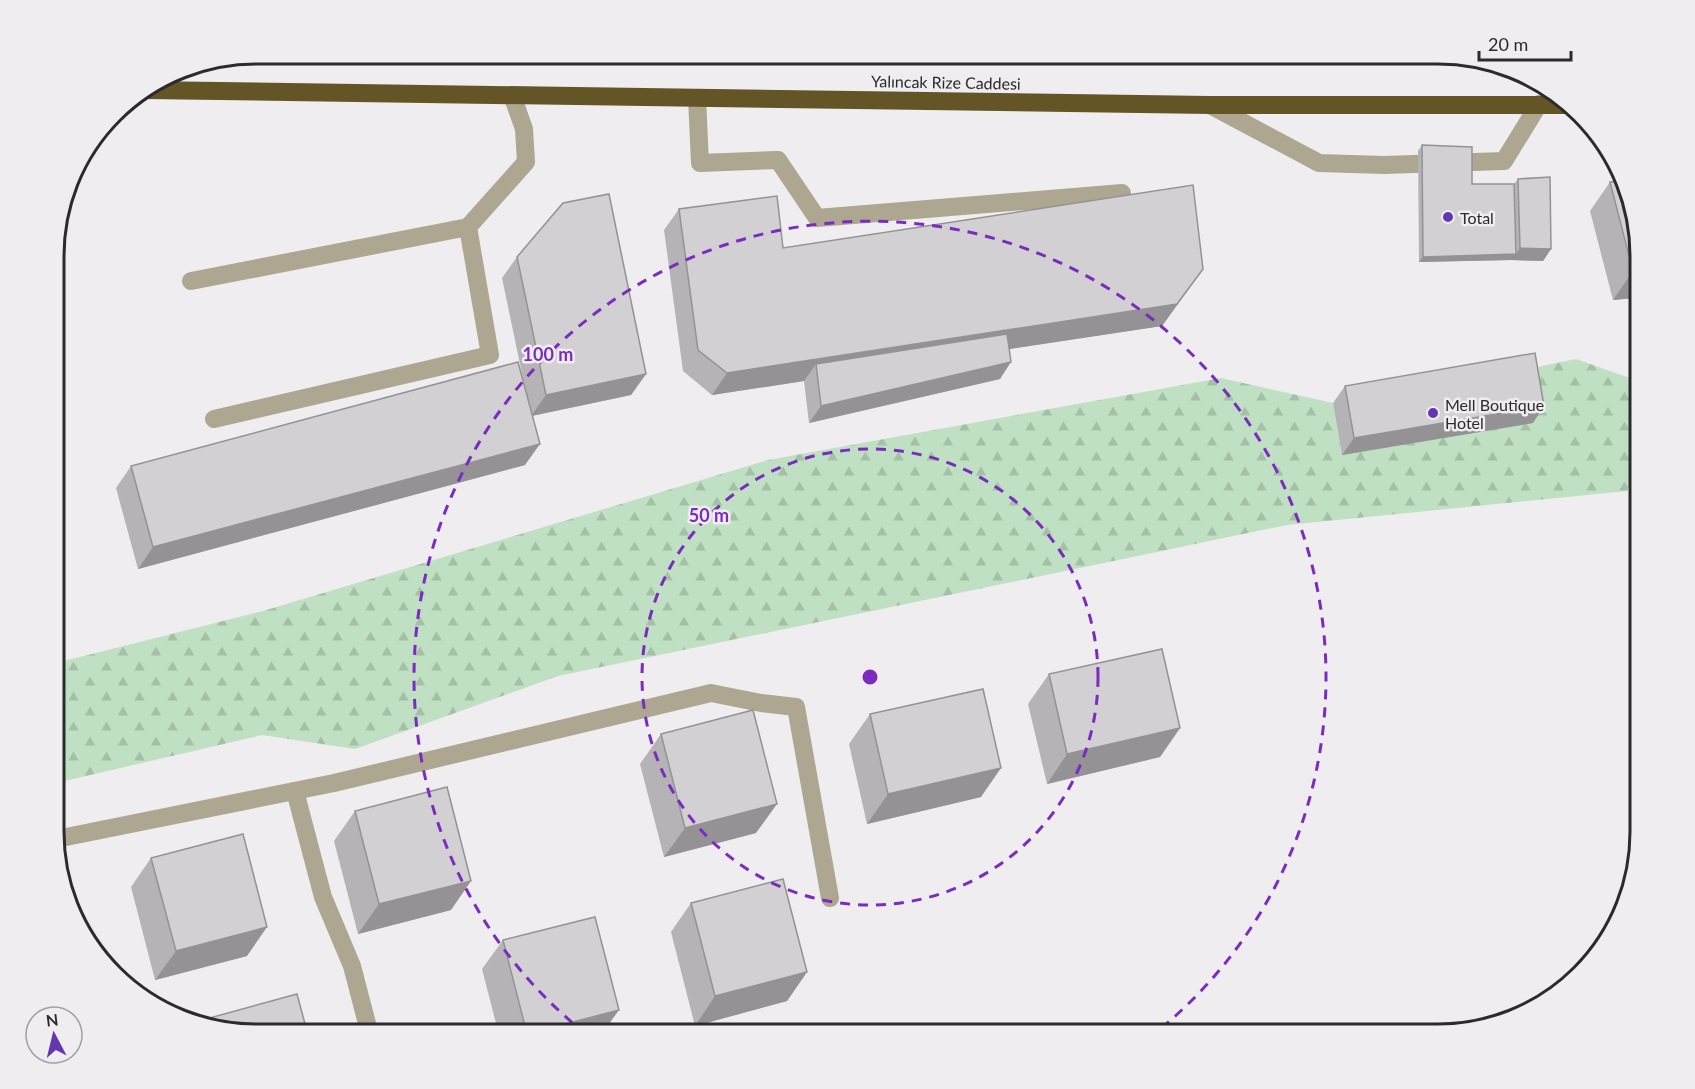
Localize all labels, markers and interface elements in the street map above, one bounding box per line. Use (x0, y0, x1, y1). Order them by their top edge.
scale bar (1479, 24, 1570, 62)
text: 20 m (1488, 33, 1528, 55)
street label: Yalıncak Rize Caddesi (871, 71, 1021, 93)
place label: Total (1460, 208, 1494, 227)
marker: Total (1441, 210, 1455, 224)
text: 100 m (523, 343, 573, 365)
place label: Mell Boutique Hotel (1445, 395, 1544, 432)
marker: Mell Boutique Hotel (1426, 406, 1440, 420)
text: 50 m (689, 504, 729, 526)
centre of rings (860, 667, 880, 687)
north arrow (24, 1005, 84, 1065)
text: N (45, 1009, 59, 1030)

